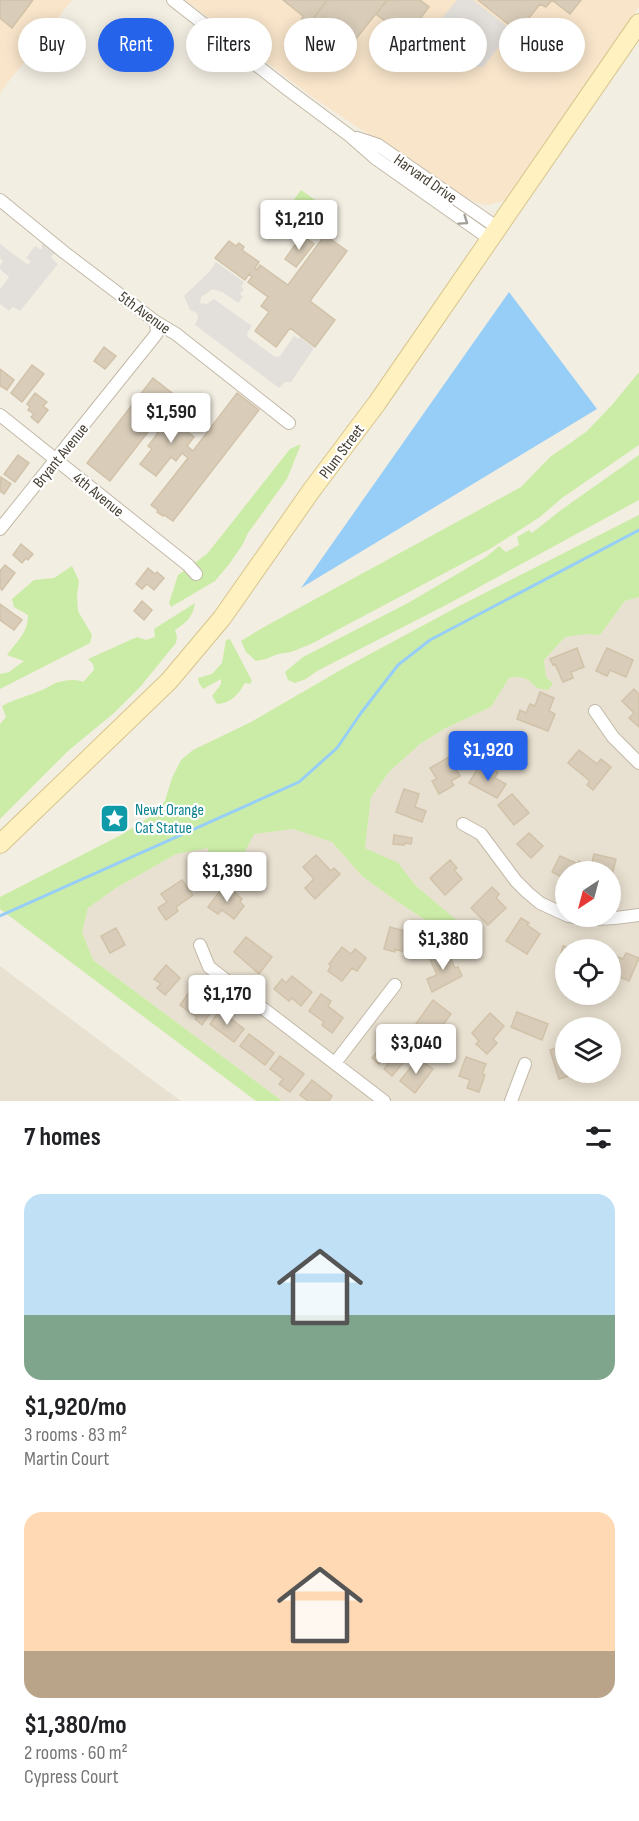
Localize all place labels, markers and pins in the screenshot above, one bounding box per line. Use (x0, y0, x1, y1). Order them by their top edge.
pin: $1,210 (250, 200, 348, 251)
pin: $1,590 (122, 393, 220, 444)
pin: $1,920 (439, 731, 537, 782)
place label: Newt Orange Cat Statue (135, 801, 204, 838)
place icon: Newt Orange Cat Statue (98, 802, 130, 834)
pin: $1,390 (178, 852, 276, 903)
pin: $1,380 (394, 920, 492, 971)
pin: $1,170 (178, 975, 276, 1026)
pin: $3,040 (367, 1024, 465, 1075)

